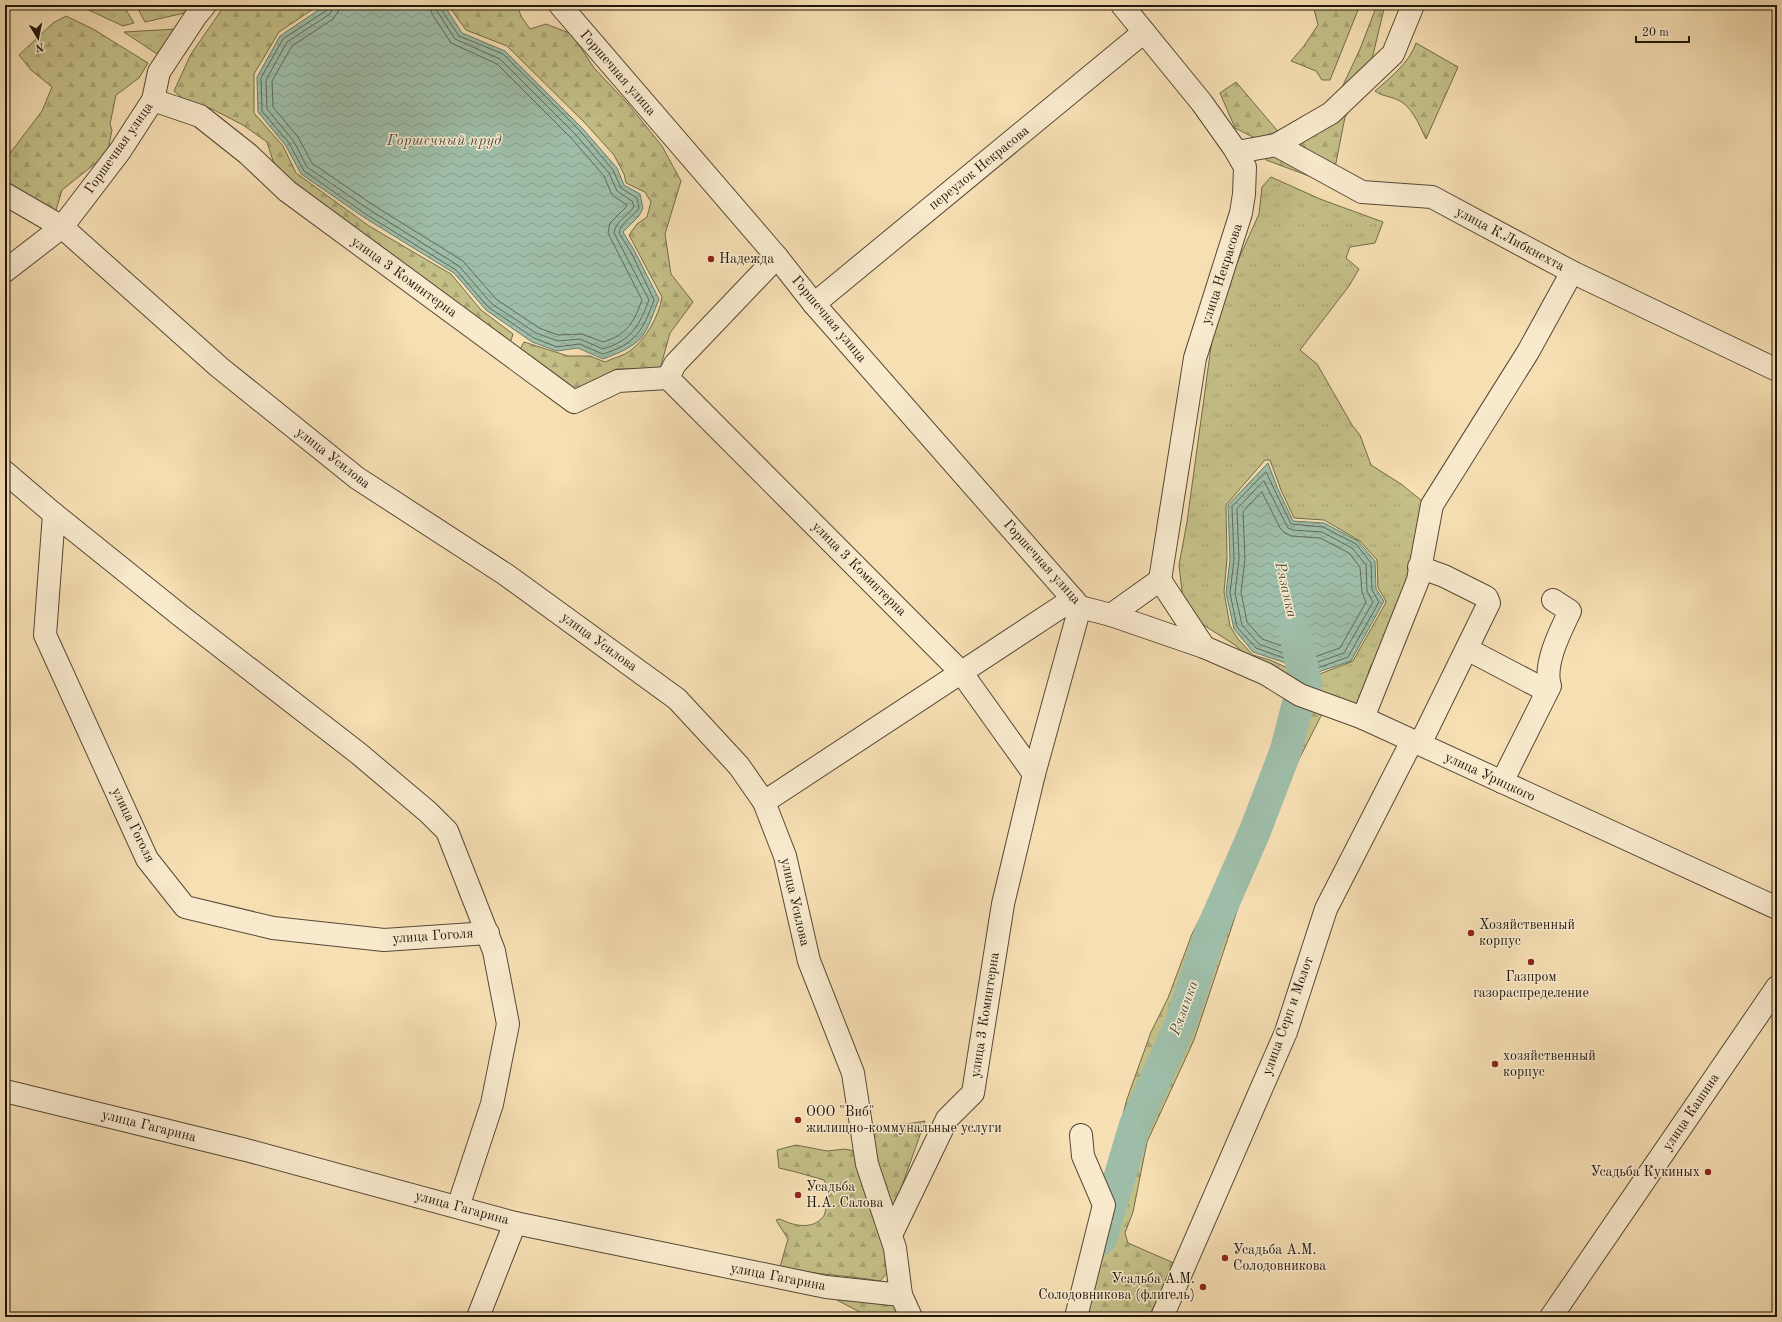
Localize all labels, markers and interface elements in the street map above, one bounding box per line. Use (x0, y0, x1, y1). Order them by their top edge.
north arrow (18, 18, 58, 58)
scale bar (1636, 18, 1689, 44)
text: 20 m (1642, 27, 1669, 39)
street label: Горшечная улица (577, 28, 659, 118)
text: N (34, 40, 45, 53)
street label: Горшечная улица (82, 100, 156, 196)
street label: переулок Некрасова (926, 123, 1032, 213)
water label: Горшечный пруд (386, 134, 502, 149)
street label: улица К.Либкнехта (1453, 204, 1567, 274)
street label: улица Некрасова (1199, 222, 1245, 326)
street label: улица 3 Коминтерна (348, 234, 460, 320)
place label: Надежда (719, 252, 774, 266)
marker: Надежда (706, 254, 716, 264)
street label: Горшечная улица (789, 273, 869, 365)
street label: улица Усилова (293, 425, 373, 491)
street label: Горшечная улица (1001, 517, 1083, 607)
street label: улица 3 Коминтерна (809, 519, 909, 619)
water label: Рязанка (1271, 560, 1299, 619)
street label: улица Усилова (558, 610, 640, 674)
street label: улица Урицкого (1443, 750, 1537, 804)
street label: улица Гоголя (109, 785, 157, 865)
street label: улица Усилова (778, 857, 812, 948)
place label: Хозяйственный корпус (1479, 918, 1575, 948)
street label: улица Гоголя (392, 926, 474, 946)
marker: Хозяйственный корпус (1466, 928, 1476, 938)
street label: улица 3 Коминтерна (968, 951, 1002, 1079)
street label: улица Серп и Молот (1260, 954, 1316, 1077)
marker: Газпром газораспределение (1526, 957, 1536, 967)
place label: Газпром газораспределение (1473, 970, 1589, 1000)
water label: Рязанка (1168, 979, 1202, 1038)
place label: хозяйственный корпус (1503, 1049, 1596, 1079)
marker: хозяйственный корпус (1490, 1059, 1500, 1069)
street label: улица Кашина (1660, 1071, 1722, 1153)
place label: ООО "Виб" жилищно-коммунальные услуги (806, 1105, 1002, 1135)
street label: улица Гагарина (100, 1107, 198, 1145)
marker: ООО "Виб" жилищно-коммунальные услуги (793, 1115, 803, 1125)
place label: Усадьба Кукиных (1590, 1165, 1700, 1179)
marker: Усадьба Кукиных (1703, 1167, 1713, 1177)
place label: Усадьба Н.А. Салова (806, 1180, 884, 1210)
street label: улица Гагарина (413, 1189, 511, 1227)
marker: Усадьба Н.А. Салова (793, 1190, 803, 1200)
place label: Усадьба А.М. Солодовникова (1233, 1243, 1326, 1273)
marker: Усадьба А.М. Солодовникова (1220, 1253, 1230, 1263)
street label: улица Гагарина (729, 1261, 827, 1293)
place label: Усадьба А.М. Солодовникова (флигель) (1038, 1272, 1195, 1303)
marker: Усадьба А.М. Солодовникова (флигель) (1198, 1282, 1208, 1292)

